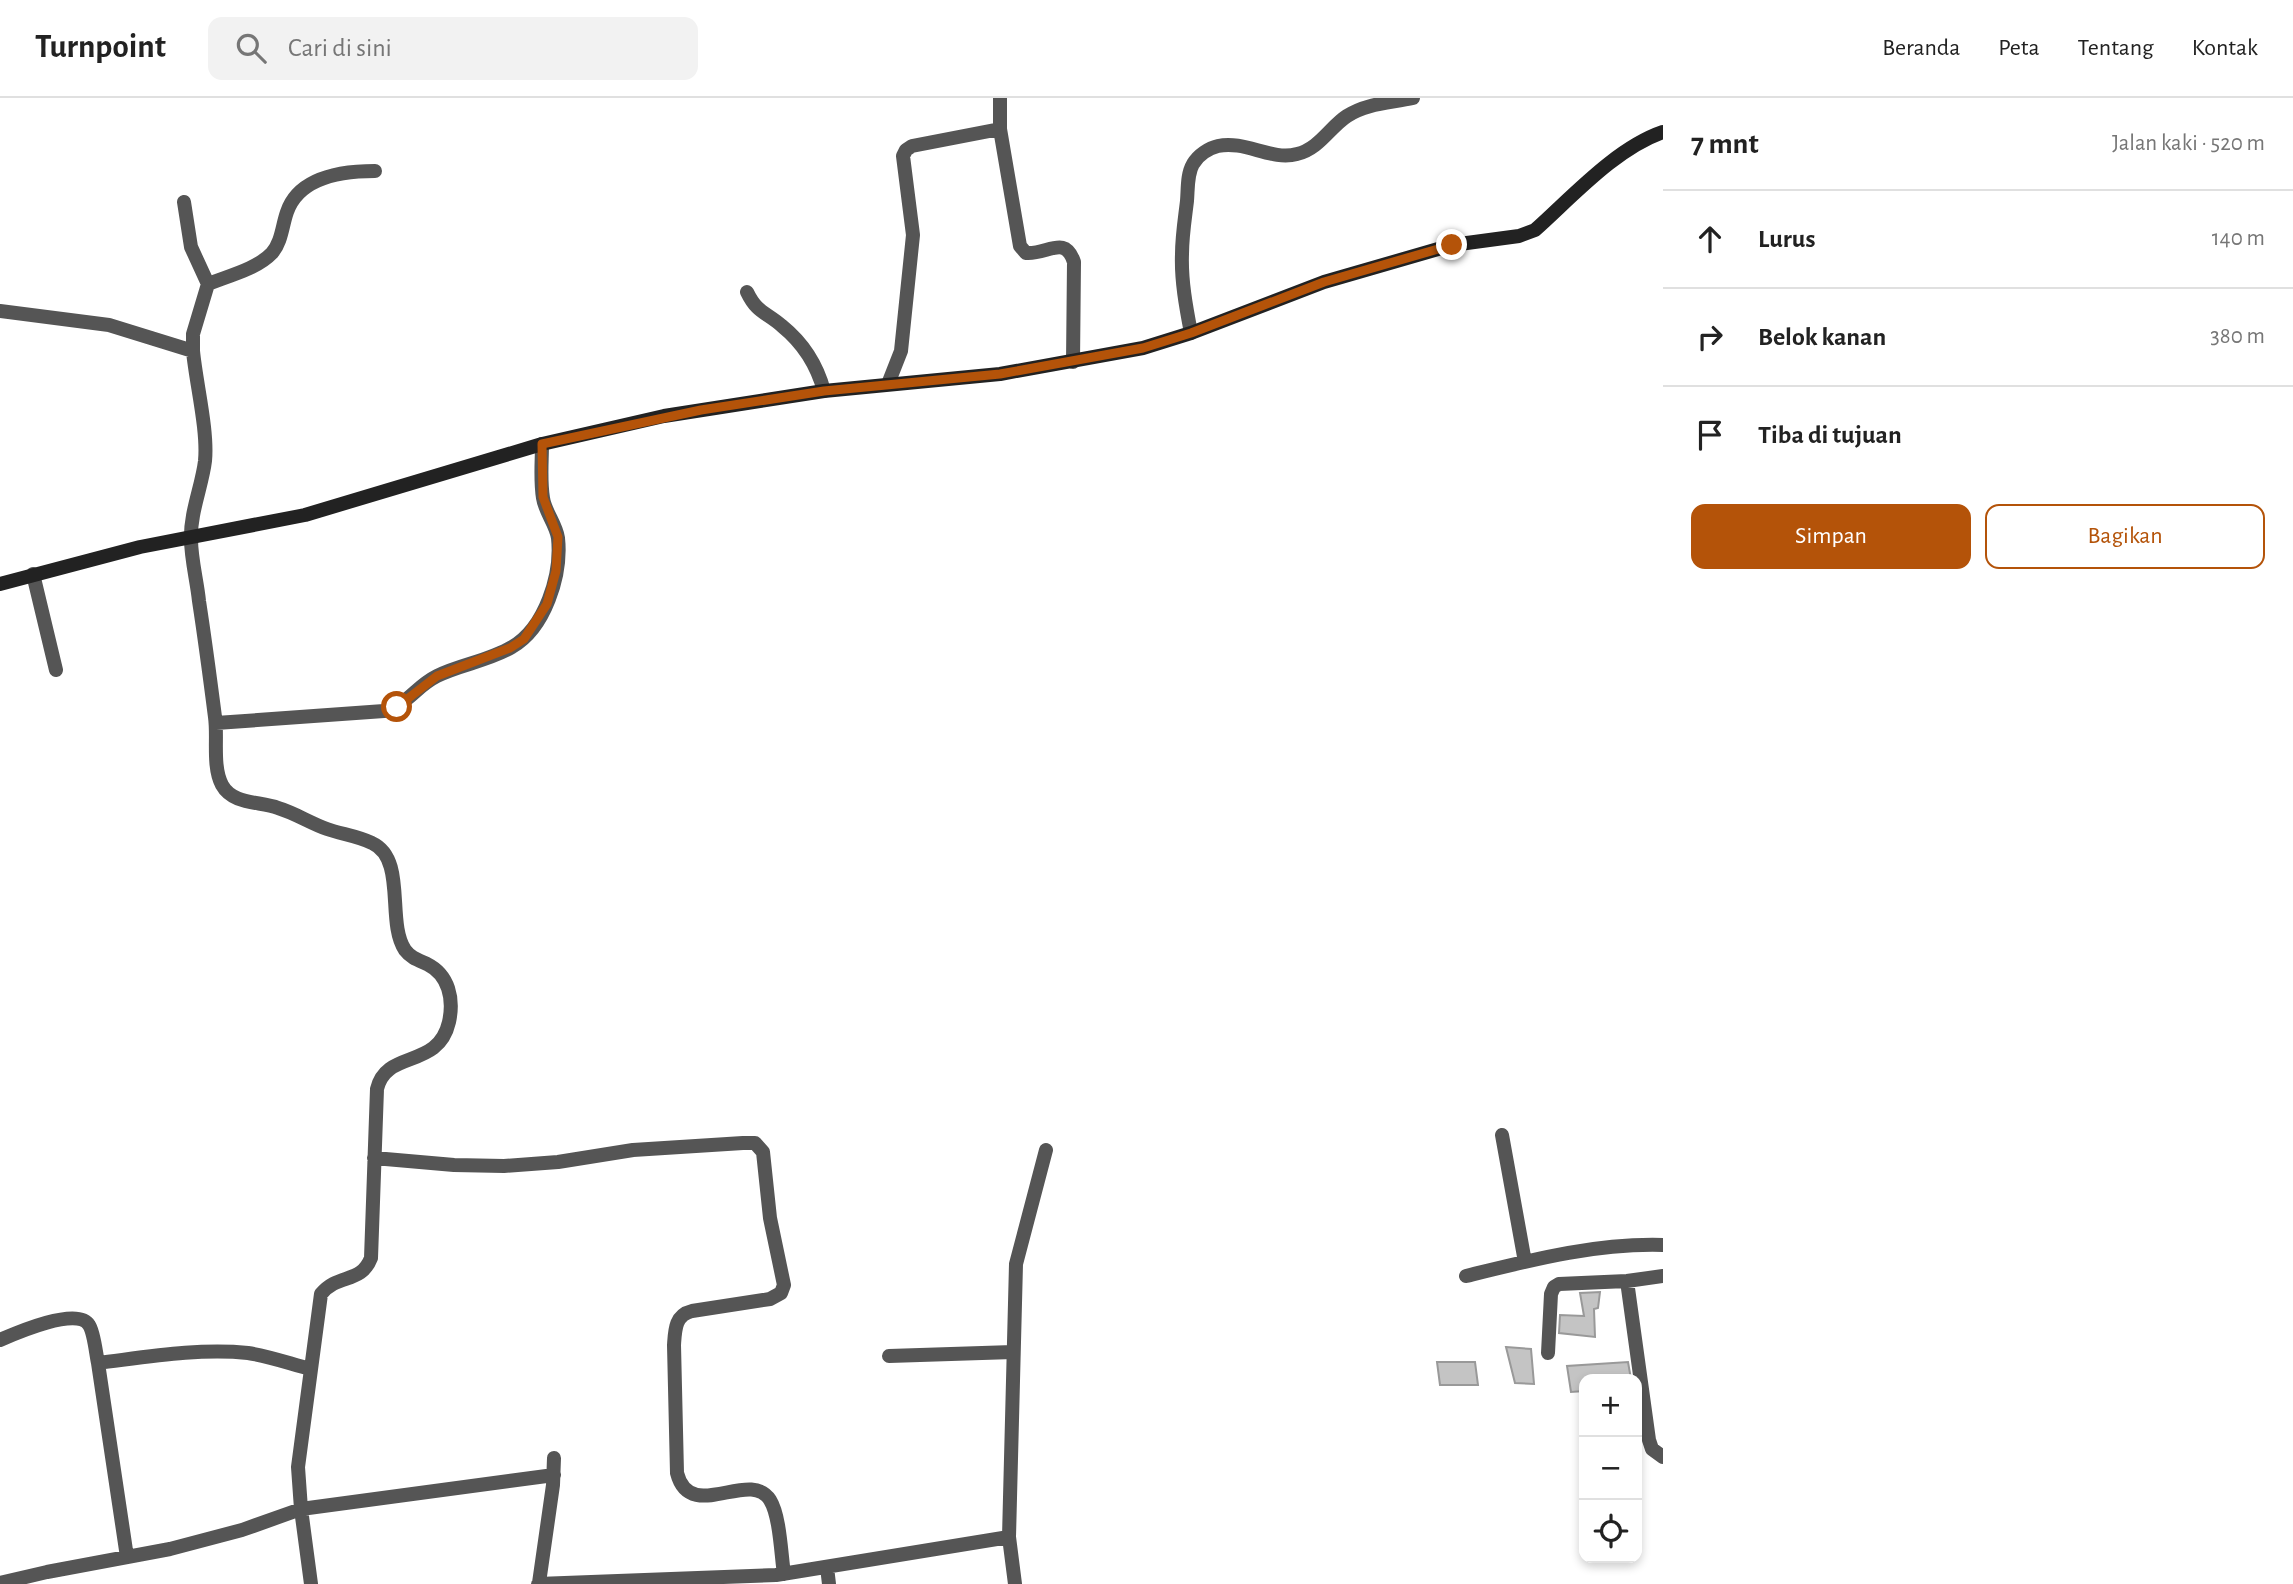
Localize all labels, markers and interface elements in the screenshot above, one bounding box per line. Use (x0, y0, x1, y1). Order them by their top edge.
search box (208, 17, 698, 80)
icon: search (232, 29, 270, 67)
text: Turnpoint (35, 31, 166, 64)
text: Cari di sini (288, 35, 392, 61)
text: Beranda (1882, 36, 1960, 60)
text: Peta (1998, 36, 2040, 60)
text: Tentang (2078, 36, 2154, 60)
text: Kontak (2192, 36, 2258, 60)
text: 7 mnt (1691, 129, 1759, 159)
text: Jalan kaki · 520 m (2112, 132, 2265, 155)
icon: ahead (1691, 220, 1729, 258)
text: Lurus (1758, 226, 1815, 252)
text: 140 m (2212, 227, 2265, 250)
route end (1436, 229, 1467, 260)
icon: right (1691, 318, 1729, 356)
text: Belok kanan (1758, 324, 1886, 350)
text: 380 m (2210, 325, 2265, 348)
icon: arrive (1691, 416, 1729, 454)
text: Tiba di tujuan (1758, 422, 1902, 448)
button: Simpan (1691, 504, 1971, 569)
button: Bagikan (1985, 504, 2265, 569)
route start (381, 691, 412, 722)
map controls (1579, 1374, 1642, 1563)
button: + (1579, 1374, 1642, 1437)
button: − (1579, 1437, 1642, 1500)
button: locate (1579, 1500, 1642, 1563)

